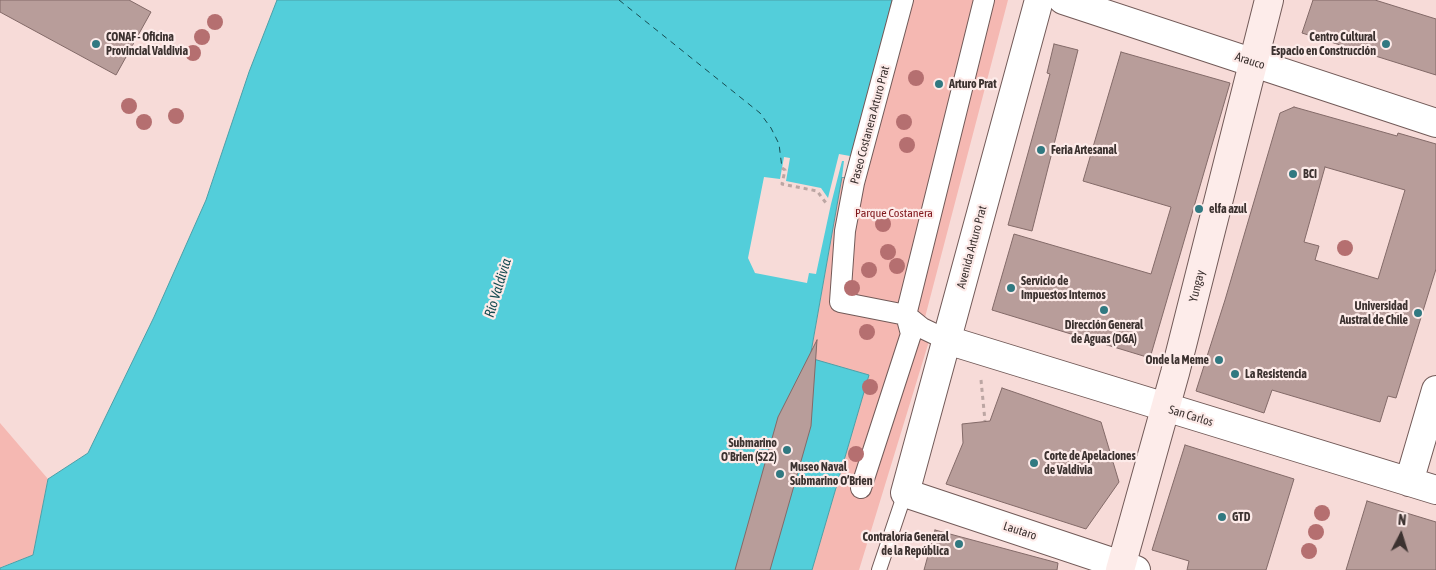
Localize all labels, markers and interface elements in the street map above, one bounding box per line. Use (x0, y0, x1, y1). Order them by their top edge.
place label: CONAF - Oficina Provincial Valdivia (106, 30, 188, 58)
place label: Centro Cultural Espacio en Construcción (1271, 30, 1376, 58)
marker: CONAF - Oficina Provincial Valdivia (90, 38, 102, 50)
marker: Centro Cultural Espacio en Construcción (1380, 38, 1392, 50)
street label: Arauco (1233, 49, 1267, 73)
street label: Paseo Costanera Arturo Prat (847, 64, 893, 186)
place label: Arturo Prat (949, 77, 997, 91)
marker: Arturo Prat (933, 78, 945, 90)
place label: Feria Artesanal (1051, 143, 1117, 157)
marker: Feria Artesanal (1035, 144, 1047, 156)
place label: BCI (1303, 167, 1317, 181)
marker: BCI (1287, 168, 1299, 180)
place label: elfa azul (1209, 202, 1247, 216)
marker: elfa azul (1193, 203, 1205, 215)
street label: Avenida Arturo Prat (954, 204, 990, 290)
park label: Parque Costanera (855, 206, 933, 220)
water label: Río Valdivia (481, 257, 515, 319)
street label: Yungay (1186, 269, 1208, 303)
place label: Servicio de Impuestos Internos (1021, 274, 1106, 302)
marker: Servicio de Impuestos Internos (1005, 282, 1017, 294)
place label: Universidad Austral de Chile (1340, 299, 1408, 327)
marker: Dirección General de Aguas (DGA) (1098, 304, 1110, 316)
marker: Universidad Austral de Chile (1412, 307, 1424, 319)
place label: Dirección General de Aguas (DGA) (1065, 318, 1143, 346)
place label: Onde la Meme (1145, 353, 1209, 367)
marker: Onde la Meme (1213, 354, 1225, 366)
place label: La Resistencia (1245, 367, 1307, 381)
marker: La Resistencia (1229, 368, 1241, 380)
street label: San Carlos (1167, 402, 1215, 430)
place label: Submarino O'Brien (S22) (721, 436, 777, 464)
marker: Submarino O'Brien (S22) (781, 444, 793, 456)
place label: Corte de Apelaciones de Valdivia (1044, 449, 1136, 477)
marker: Corte de Apelaciones de Valdivia (1028, 457, 1040, 469)
place label: Museo Naval Submarino O’Brien (790, 460, 872, 488)
marker: Museo Naval Submarino O’Brien (774, 468, 786, 480)
place label: GTD (1232, 510, 1250, 524)
north arrow (1376, 510, 1426, 560)
marker: GTD (1216, 511, 1228, 523)
text: N (1397, 512, 1407, 528)
street label: Lautaro (1001, 519, 1039, 543)
place label: Contraloría General de la República (862, 530, 949, 558)
marker: Contraloría General de la República (953, 538, 965, 550)

